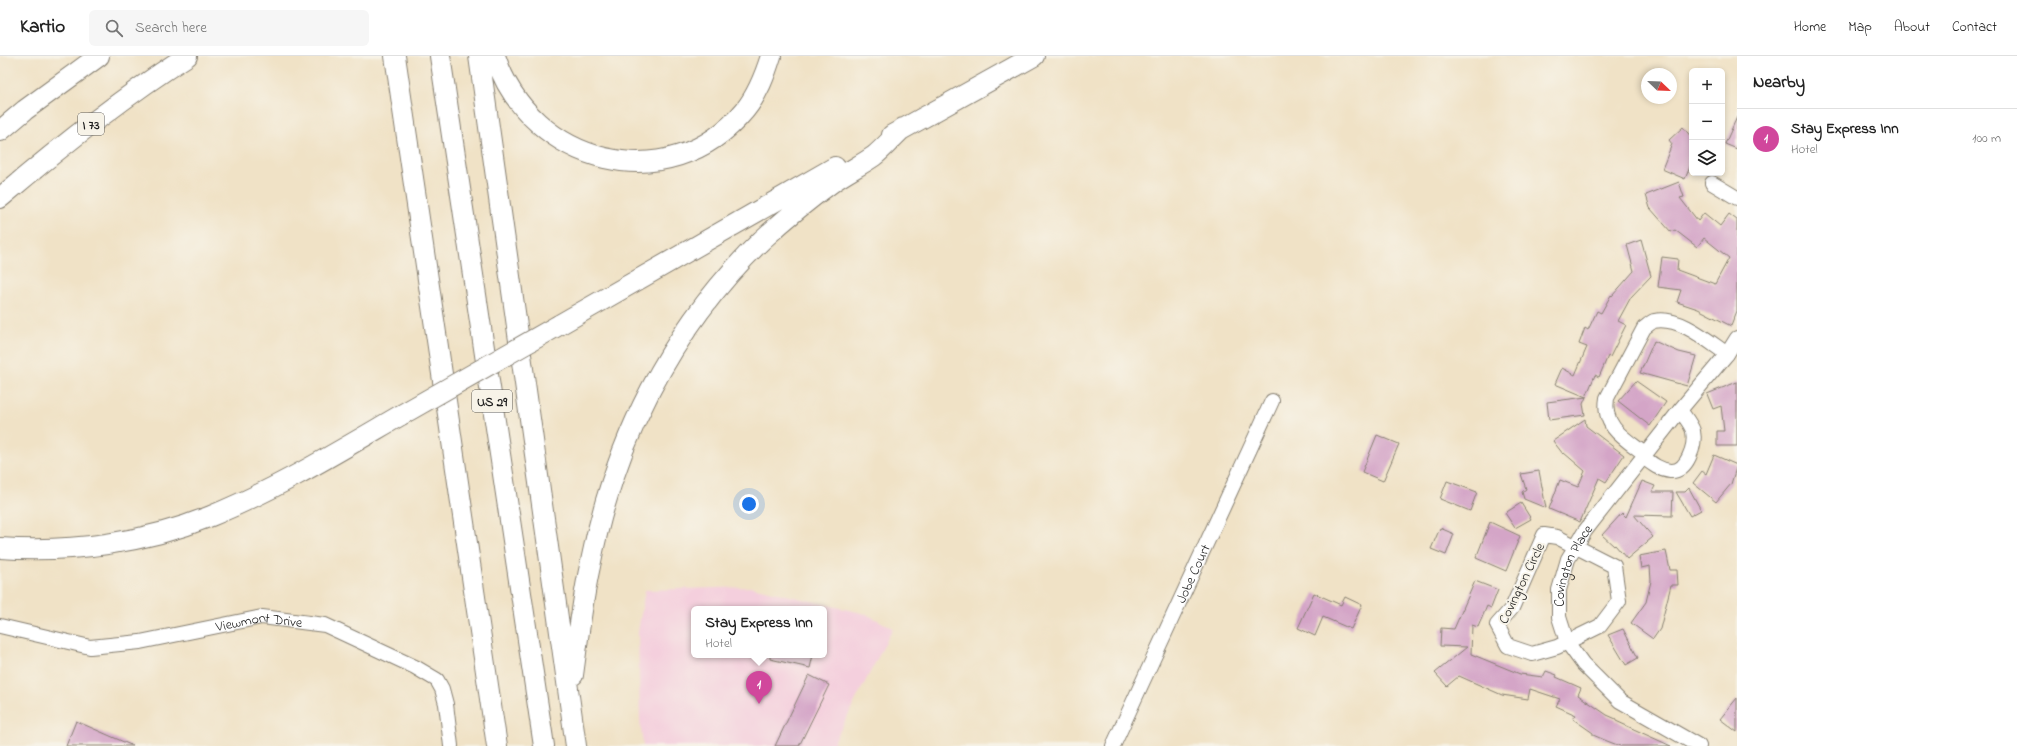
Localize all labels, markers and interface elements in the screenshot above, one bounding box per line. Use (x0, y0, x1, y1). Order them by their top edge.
search box (89, 10, 369, 46)
text: Kartio (20, 14, 65, 41)
icon: search (103, 17, 125, 39)
text: Search here (135, 17, 207, 39)
text: Home (1794, 17, 1826, 38)
text: Map (1848, 17, 1872, 38)
text: About (1894, 17, 1930, 38)
text: Contact (1952, 17, 1997, 38)
north arrow (1641, 68, 1677, 104)
map controls (1689, 68, 1725, 176)
button: + (1689, 68, 1725, 104)
text: Nearby (1753, 70, 1805, 95)
button: − (1689, 104, 1725, 140)
road number: I 73 (78, 113, 104, 135)
text: Stay Express Inn (1791, 118, 1899, 140)
text: 1 (1764, 129, 1768, 148)
text: 100 m (1972, 129, 2001, 148)
button: layers (1689, 140, 1725, 176)
text: Hotel (1791, 140, 1818, 159)
road number: US 29 (472, 390, 512, 412)
your location (739, 494, 759, 514)
street label: Covington Place (1550, 520, 1599, 607)
street label: Covington Circle (1494, 539, 1552, 628)
street label: Jobe Court (1171, 541, 1217, 607)
popup (691, 606, 827, 658)
street label: Viewmont Drive (213, 608, 304, 638)
text: Stay Express Inn (705, 612, 813, 634)
text: Hotel (705, 634, 732, 653)
pin: 1 (746, 671, 772, 704)

